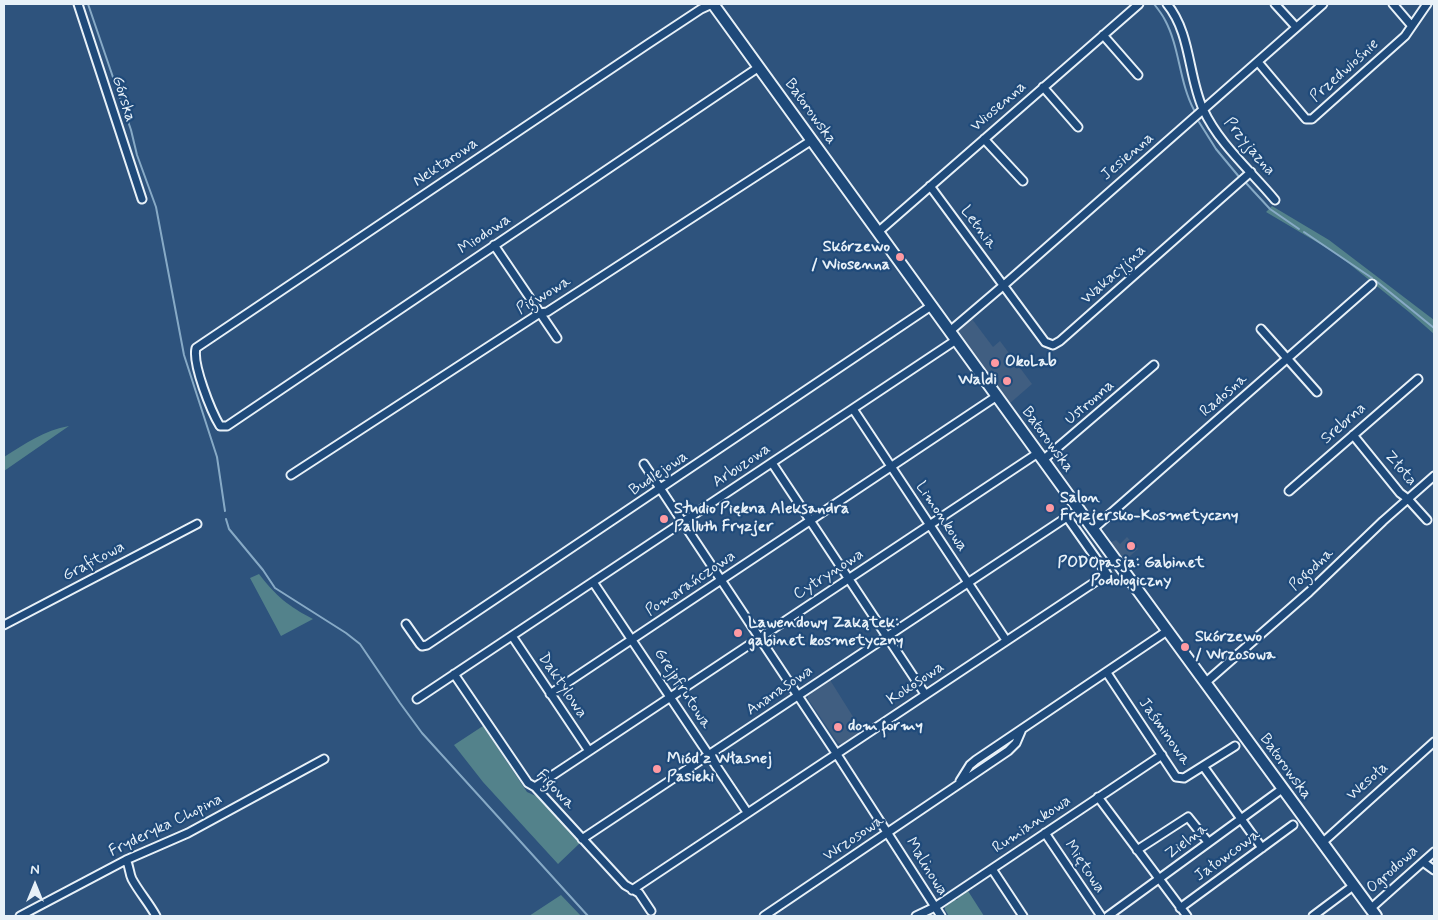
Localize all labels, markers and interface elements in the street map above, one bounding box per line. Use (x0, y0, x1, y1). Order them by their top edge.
street label: Przedwiośnie (1307, 35, 1383, 107)
street label: Górska (107, 73, 139, 125)
street label: Batorowska (780, 75, 840, 149)
street label: Wiosenna (967, 78, 1031, 136)
street label: Przyjazna (1219, 114, 1279, 180)
street label: Jesienna (1098, 129, 1158, 185)
street label: Nektarowa (410, 134, 482, 192)
street label: Letnia (956, 203, 1000, 253)
street label: Miodowa (455, 210, 515, 260)
place label: Skórzewo / Wiosenna (811, 238, 890, 276)
street label: Wakacyjna (1078, 241, 1150, 309)
marker: Skórzewo / Wiosenna (894, 251, 906, 263)
street label: Pigwowa (513, 272, 575, 320)
place label: OkoLab (1005, 353, 1057, 373)
marker: OkoLab (989, 357, 1001, 369)
street label: Radosna (1196, 370, 1252, 422)
place label: Waldi (958, 371, 997, 391)
marker: Waldi (1001, 375, 1013, 387)
street label: Ustronna (1061, 376, 1119, 430)
street label: Srebrna (1317, 399, 1371, 449)
street label: Batorowska (1017, 403, 1077, 477)
street label: Arbuzowa (709, 440, 775, 492)
street label: Budlejowa (626, 447, 692, 501)
street label: Złota (1380, 448, 1420, 490)
street label: Limonkowa (911, 478, 971, 556)
place label: Salon Fryzjersko-Kosmetyczny (1060, 489, 1238, 527)
place label: Studio Piękna Aleksandra Palluth Fryzjer (674, 500, 849, 538)
marker: Salon Fryzjersko-Kosmetyczny (1044, 502, 1056, 514)
marker: Studio Piękna Aleksandra Palluth Fryzjer (658, 513, 670, 525)
street label: Grafitowa (60, 538, 128, 586)
marker: PODOpasja: Gabinet Podologiczny (1125, 540, 1137, 552)
street label: Pogodna (1286, 544, 1338, 596)
street label: Cytrynowa (790, 545, 868, 605)
street label: Pomarańczowa (642, 547, 740, 621)
place label: PODOpasja: Gabinet Podologiczny (1058, 554, 1204, 592)
place label: Lawendowy Zakątek: gabinet kosmetyczny (748, 614, 903, 652)
marker: Lawendowy Zakątek: gabinet kosmetyczny (732, 627, 744, 639)
place label: Skórzewo / Wrzosowa (1195, 628, 1275, 666)
marker: Skórzewo / Wrzosowa (1179, 641, 1191, 653)
street label: Grejpfrutowa (649, 645, 715, 733)
street label: Daktylowa (533, 650, 591, 722)
street label: Kokosowa (884, 658, 948, 710)
street label: Ananasowa (743, 662, 817, 720)
street label: Jaśminowa (1134, 694, 1194, 770)
place label: dom formy (848, 717, 923, 737)
marker: dom formy (832, 721, 844, 733)
street label: Batorowska (1255, 730, 1315, 804)
place label: Miód z Własnej Pasieki (667, 750, 772, 788)
street label: Wesoła (1343, 759, 1393, 805)
marker: Miód z Własnej Pasieki (651, 763, 663, 775)
street label: Figowa (531, 766, 579, 814)
street label: Fryderyka Chopina (106, 790, 226, 862)
street label: Rumiankowa (989, 792, 1075, 858)
street label: Wrzosowa (820, 812, 888, 866)
street label: Zielna (1162, 820, 1212, 864)
street label: Jałowcowa (1191, 826, 1265, 886)
street label: Malinowa (901, 834, 951, 900)
street label: Miętowa (1059, 837, 1109, 897)
street label: Ogrodowa (1363, 842, 1423, 898)
north arrow (10, 860, 60, 910)
text: N (30, 861, 40, 879)

